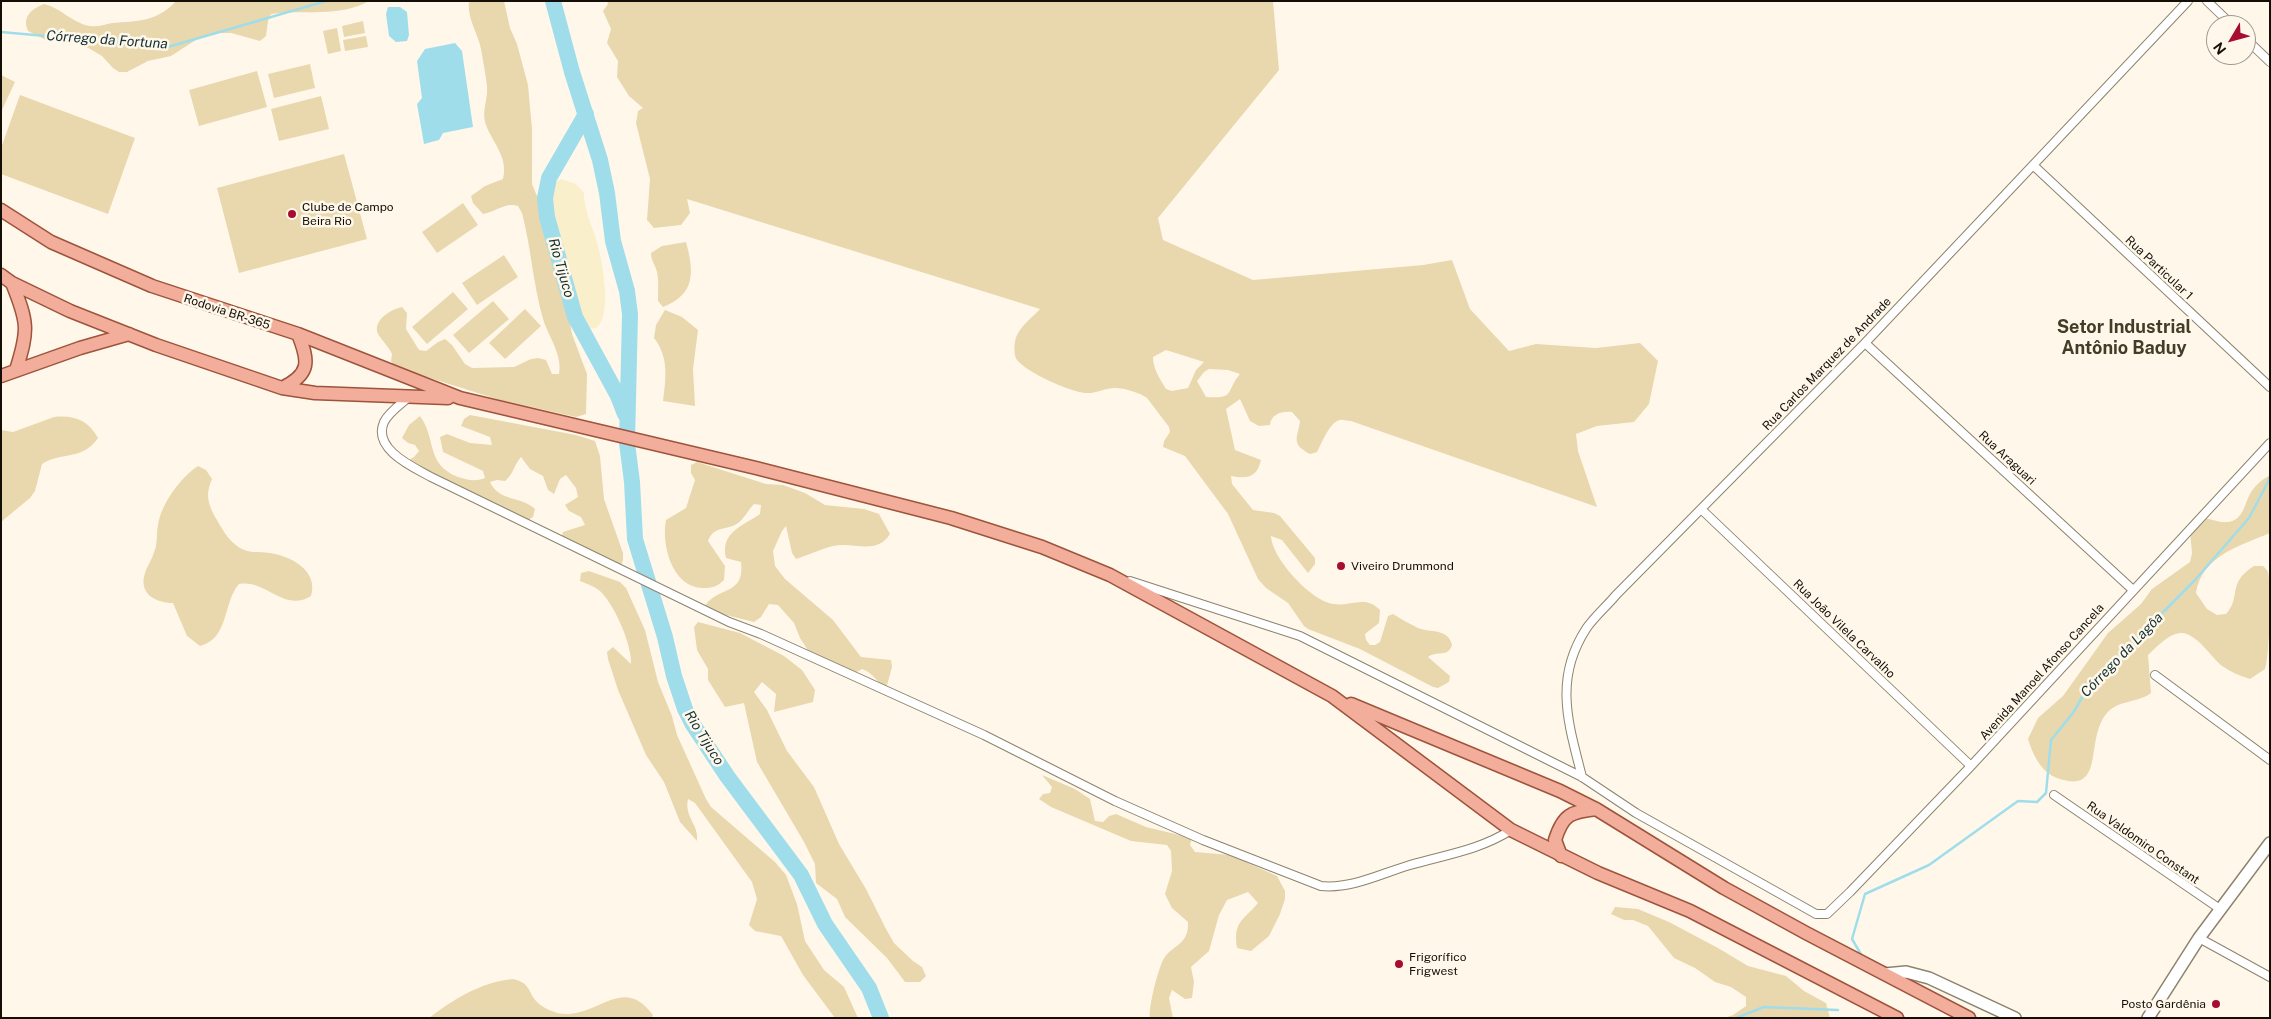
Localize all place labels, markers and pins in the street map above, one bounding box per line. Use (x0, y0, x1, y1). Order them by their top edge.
place label: Clube de Campo Beira Rio (302, 200, 394, 228)
marker: Clube de Campo Beira Rio (286, 208, 298, 220)
place label: Viveiro Drummond (1351, 559, 1454, 573)
marker: Viveiro Drummond (1335, 560, 1347, 572)
place label: Frigorífico Frigwest (1409, 950, 1466, 978)
marker: Frigorífico Frigwest (1393, 958, 1405, 970)
place label: Posto Gardênia (2121, 997, 2206, 1011)
marker: Posto Gardênia (2210, 998, 2222, 1010)

